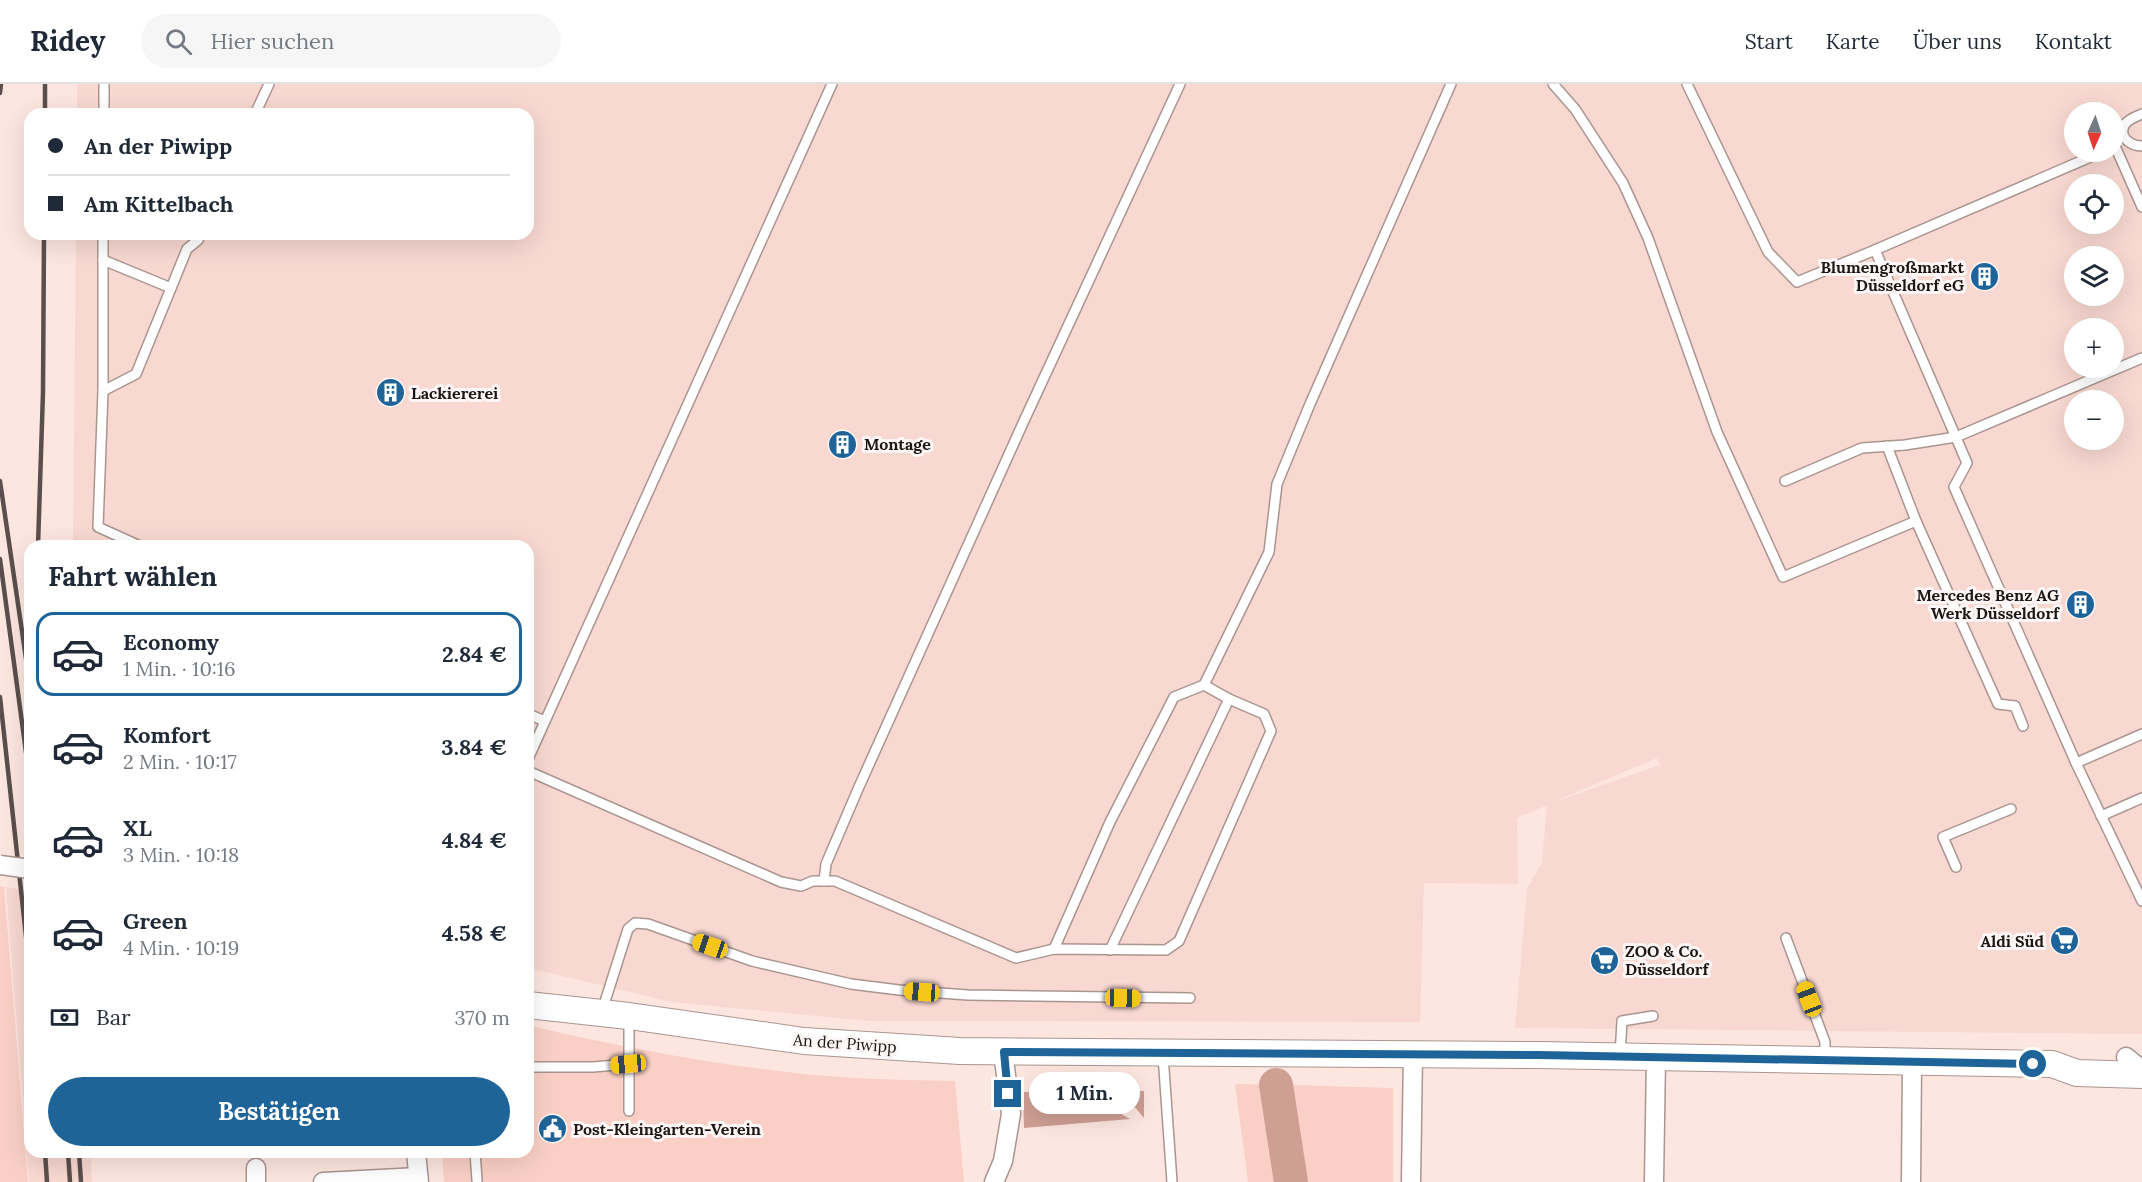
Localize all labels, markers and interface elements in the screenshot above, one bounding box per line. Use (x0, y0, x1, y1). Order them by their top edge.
search box (141, 14, 561, 68)
text: Ridey (30, 23, 105, 59)
icon: search (162, 25, 195, 58)
text: Hier suchen (210, 27, 334, 55)
text: Start (1745, 28, 1793, 55)
text: Karte (1826, 28, 1880, 55)
text: Über uns (1913, 28, 2002, 55)
text: Kontakt (2035, 28, 2112, 55)
north arrow (2064, 102, 2124, 162)
map controls (2064, 102, 2124, 450)
text: An der Piwipp (84, 132, 232, 160)
button: locate (2064, 174, 2124, 234)
text: Am Kittelbach (84, 190, 233, 218)
button: layers (2064, 246, 2124, 306)
place label: Blumengroßmarkt Düsseldorf eG (1821, 257, 1964, 295)
building icon: Blumengroßmarkt Düsseldorf eG (1969, 260, 2001, 292)
button: + (2064, 318, 2124, 378)
building icon: Lackiererei (374, 377, 406, 409)
place label: Lackiererei (411, 383, 498, 403)
button: − (2064, 390, 2124, 450)
building icon: Montage (827, 428, 859, 460)
place label: Montage (864, 434, 931, 454)
text: Fahrt wählen (48, 559, 217, 593)
place label: Mercedes Benz AG Werk Düsseldorf (1916, 585, 2060, 623)
building icon: Mercedes Benz AG Werk Düsseldorf (2064, 588, 2096, 620)
icon: car (51, 627, 105, 681)
text: Economy (123, 628, 219, 656)
text: 2.84 € (442, 640, 507, 668)
text: 1 Min. · 10:16 (123, 656, 236, 681)
icon: car (51, 720, 105, 774)
text: Komfort (123, 721, 211, 749)
text: 3.84 € (441, 733, 507, 761)
text: 2 Min. · 10:17 (123, 749, 237, 774)
icon: car (51, 813, 105, 867)
text: XL (123, 814, 152, 842)
text: 4.84 € (442, 826, 507, 854)
text: 3 Min. · 10:18 (123, 842, 239, 867)
icon: car (51, 906, 105, 960)
text: Green (123, 907, 188, 935)
text: 4.58 € (442, 919, 507, 947)
supermarket icon: Aldi Süd (2049, 925, 2081, 957)
place label: Aldi Süd (1980, 931, 2044, 951)
car (690, 932, 730, 960)
text: 4 Min. · 10:19 (123, 935, 239, 960)
place label: ZOO & Co. Düsseldorf (1625, 941, 1709, 979)
supermarket icon: ZOO & Co. Düsseldorf (1588, 944, 1620, 976)
car (1794, 979, 1824, 1019)
car (903, 982, 941, 1002)
car (1105, 989, 1141, 1007)
icon: cash (48, 1001, 81, 1034)
text: Bar (96, 1003, 131, 1031)
text: 370 m (455, 1005, 510, 1030)
street label: An der Piwipp (792, 1029, 897, 1057)
route start (2019, 1050, 2046, 1077)
car (609, 1053, 647, 1075)
callout: 1 Min. (1029, 1073, 1140, 1115)
button: Bestätigen (48, 1077, 510, 1146)
route end (994, 1080, 1021, 1107)
text: 1 Min. (1056, 1080, 1113, 1105)
public building icon: Post-Kleingarten-Verein (536, 1113, 568, 1145)
place label: Post-Kleingarten-Verein (573, 1119, 761, 1139)

